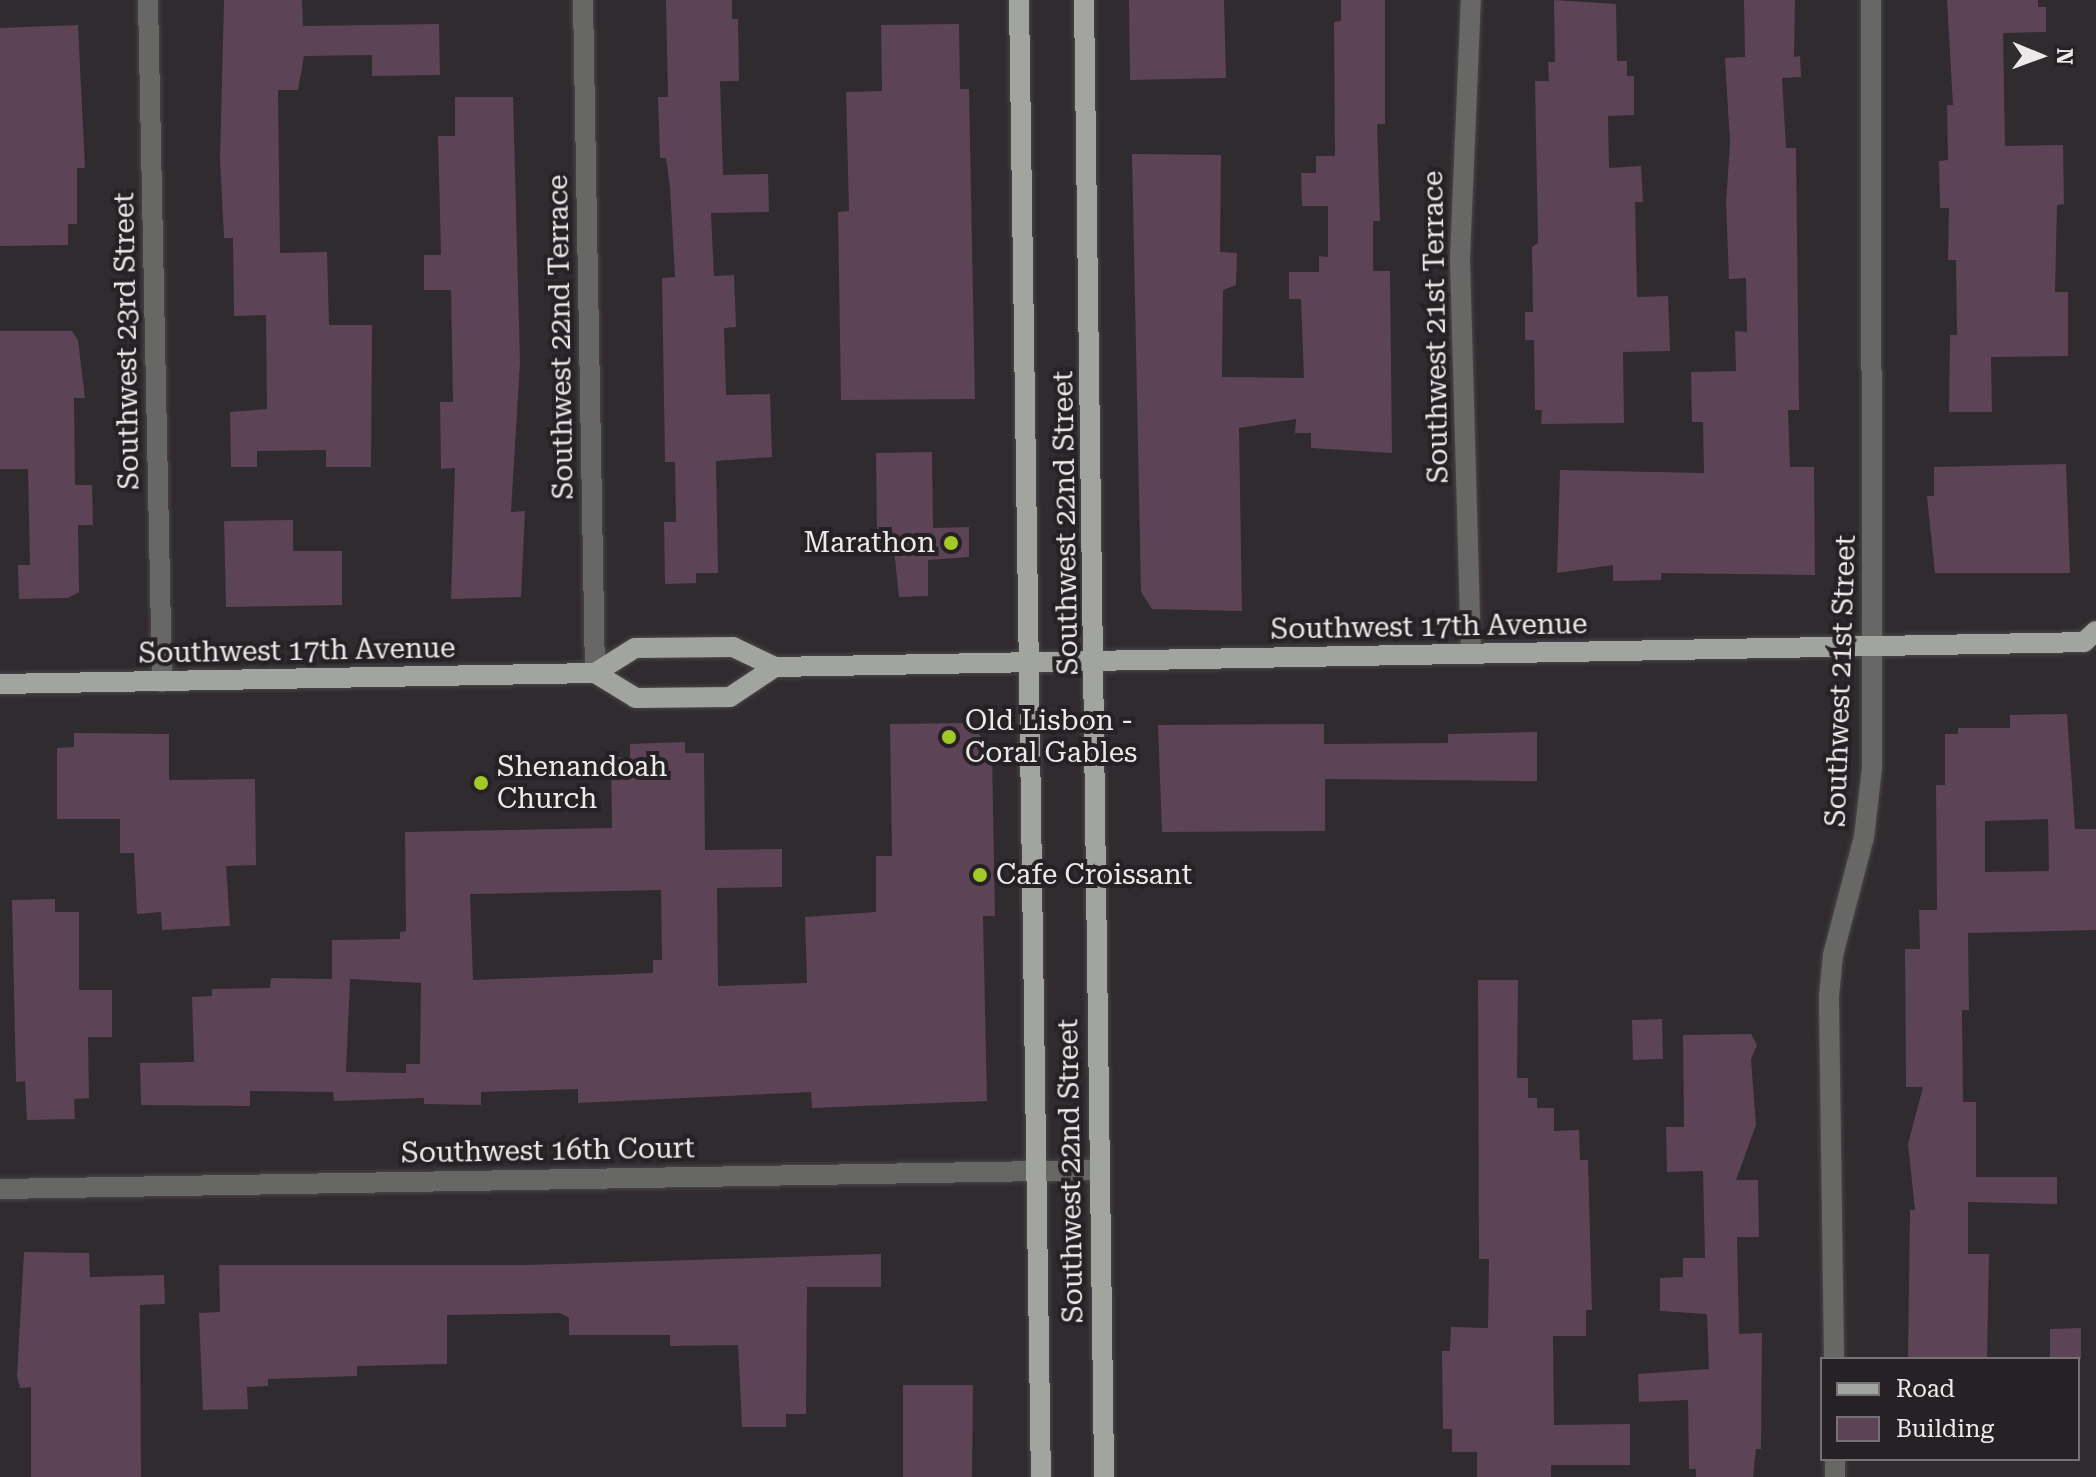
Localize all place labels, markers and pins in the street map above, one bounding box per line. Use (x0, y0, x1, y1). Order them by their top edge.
place label: Marathon (804, 526, 935, 560)
marker: Marathon (942, 534, 960, 552)
place label: Old Lisbon - Coral Gables (965, 704, 1137, 770)
marker: Old Lisbon - Coral Gables (940, 728, 958, 746)
place label: Shenandoah Church (497, 750, 667, 816)
marker: Shenandoah Church (472, 774, 490, 792)
place label: Cafe Croissant (996, 858, 1192, 892)
marker: Cafe Croissant (971, 866, 989, 884)

